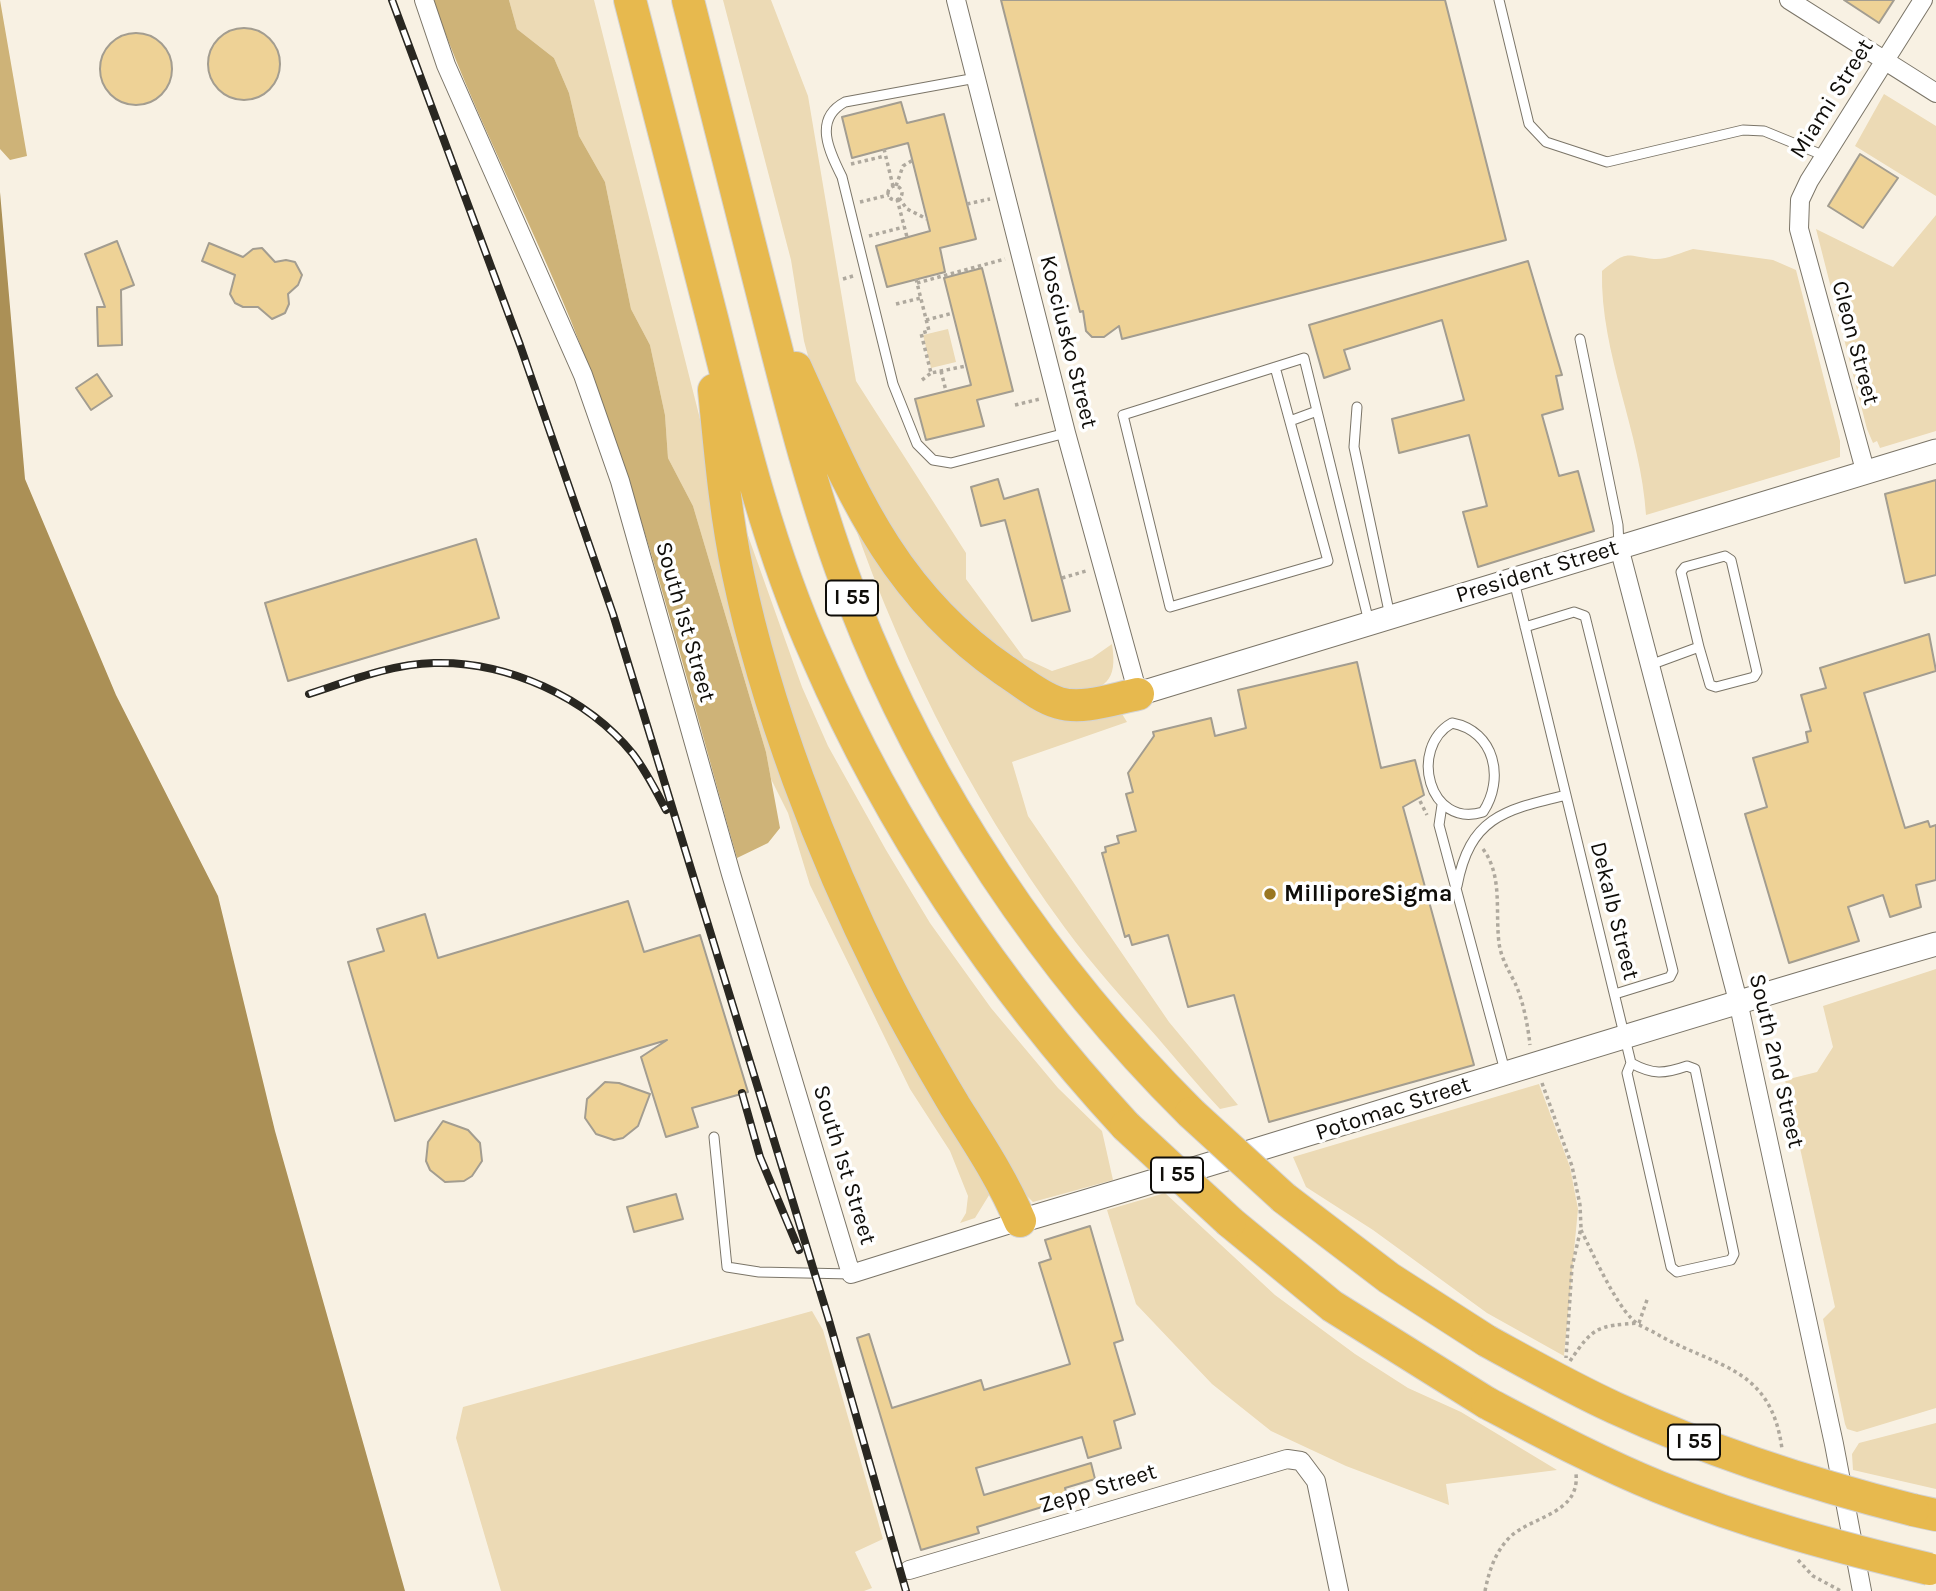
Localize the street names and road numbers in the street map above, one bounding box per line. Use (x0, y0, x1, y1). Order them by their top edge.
street label: Miami Street (1784, 34, 1880, 164)
street label: Kosciusko Street (1033, 253, 1103, 431)
street label: Cleon Street (1825, 278, 1885, 408)
street label: President Street (1452, 534, 1622, 610)
street label: South 1st Street (649, 539, 721, 705)
road number: I 55 (826, 580, 878, 616)
street label: Dekalb Street (1584, 839, 1644, 983)
street label: South 2nd Street (1743, 971, 1809, 1151)
street label: Potomac Street (1312, 1071, 1474, 1147)
street label: South 1st Street (807, 1082, 881, 1248)
road number: I 55 (1151, 1158, 1203, 1192)
road number: I 55 (1668, 1424, 1720, 1460)
street label: Zepp Street (1036, 1458, 1160, 1520)

